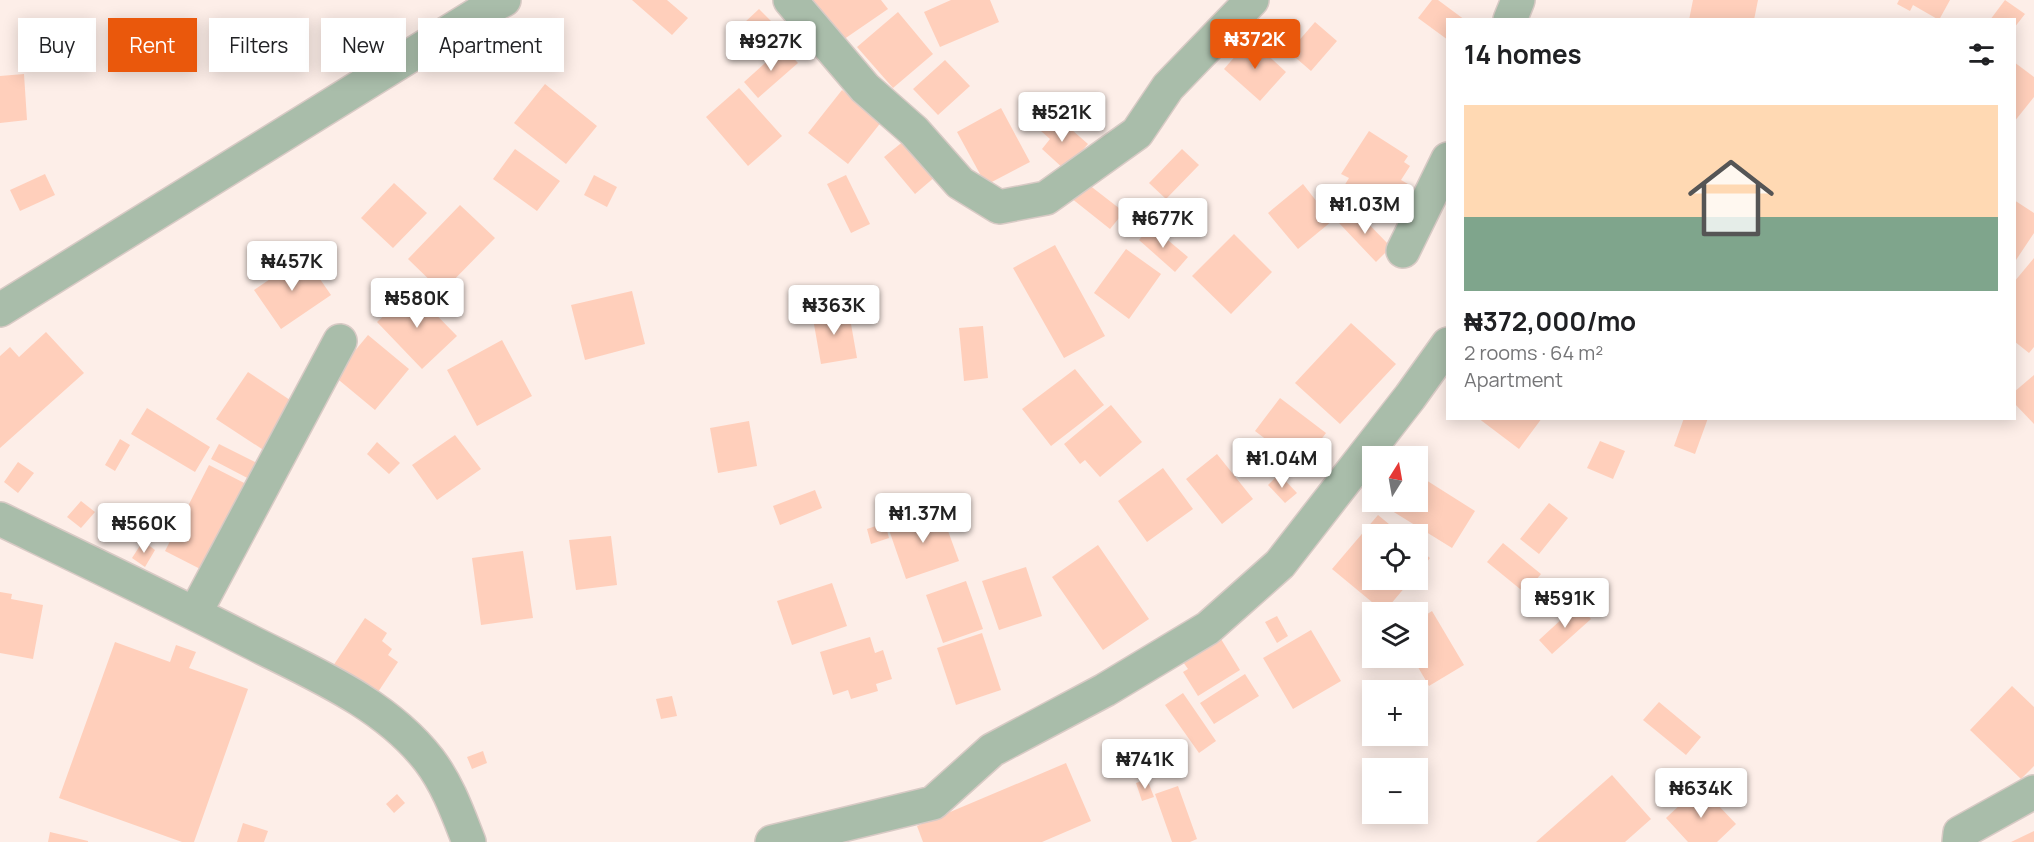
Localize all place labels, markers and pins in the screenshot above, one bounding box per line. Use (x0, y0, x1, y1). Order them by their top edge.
pin: ₦372K (1213, 19, 1297, 70)
pin: ₦927K (729, 21, 813, 72)
pin: ₦521K (1020, 92, 1104, 143)
pin: ₦1.03M (1316, 184, 1414, 235)
pin: ₦677K (1121, 198, 1205, 249)
pin: ₦457K (250, 241, 334, 292)
pin: ₦580K (375, 278, 459, 329)
pin: ₦363K (792, 285, 876, 336)
pin: ₦1.04M (1233, 438, 1331, 489)
pin: ₦1.37M (874, 493, 972, 544)
pin: ₦560K (102, 503, 186, 554)
pin: ₦591K (1523, 578, 1607, 629)
pin: ₦741K (1103, 739, 1187, 790)
pin: ₦634K (1659, 768, 1743, 819)

